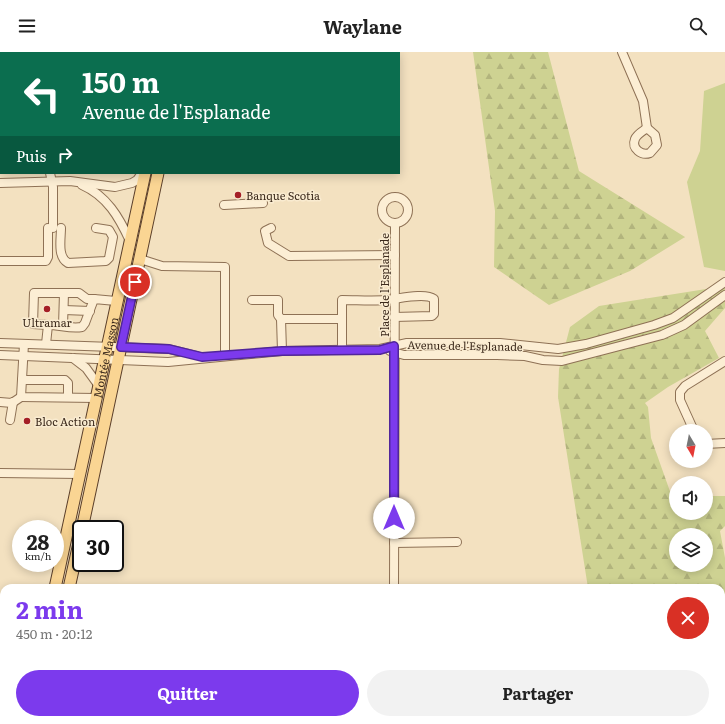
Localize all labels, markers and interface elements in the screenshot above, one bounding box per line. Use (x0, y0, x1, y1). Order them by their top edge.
text: Waylane (323, 13, 402, 40)
icon: menu (16, 15, 38, 37)
icon: search (687, 15, 709, 37)
text: 150 m (82, 60, 160, 102)
icon: left (16, 68, 68, 120)
text: Avenue de l'Esplanade (82, 98, 271, 125)
text: Puis (16, 144, 46, 167)
icon: right (54, 144, 76, 166)
place label: Banque Scotia (246, 187, 320, 203)
marker: Banque Scotia (233, 190, 243, 200)
street label: Place de l'Esplanade (376, 233, 392, 337)
pin (118, 265, 152, 299)
icon: arrive (124, 271, 146, 293)
marker: Ultramar (42, 304, 52, 314)
place label: Ultramar (22, 314, 72, 330)
street label: Montée Masson (88, 315, 122, 399)
street label: Avenue de l'Esplanade (407, 336, 523, 354)
place label: Bloc Action (35, 413, 95, 429)
marker: Bloc Action (22, 416, 32, 426)
north arrow (669, 424, 713, 468)
map controls (669, 424, 713, 572)
button: sound (669, 476, 713, 520)
position arrow (373, 497, 415, 539)
speed limit sign: 30 (72, 520, 124, 572)
text: 28 (27, 526, 49, 556)
button: layers (669, 528, 713, 572)
text: km/h (25, 548, 51, 563)
text: 2 min (16, 591, 83, 626)
button: close (667, 597, 709, 639)
text: 450 m · 20:12 (16, 624, 92, 643)
button: Quitter (16, 670, 359, 716)
button: Partager (367, 670, 709, 716)

